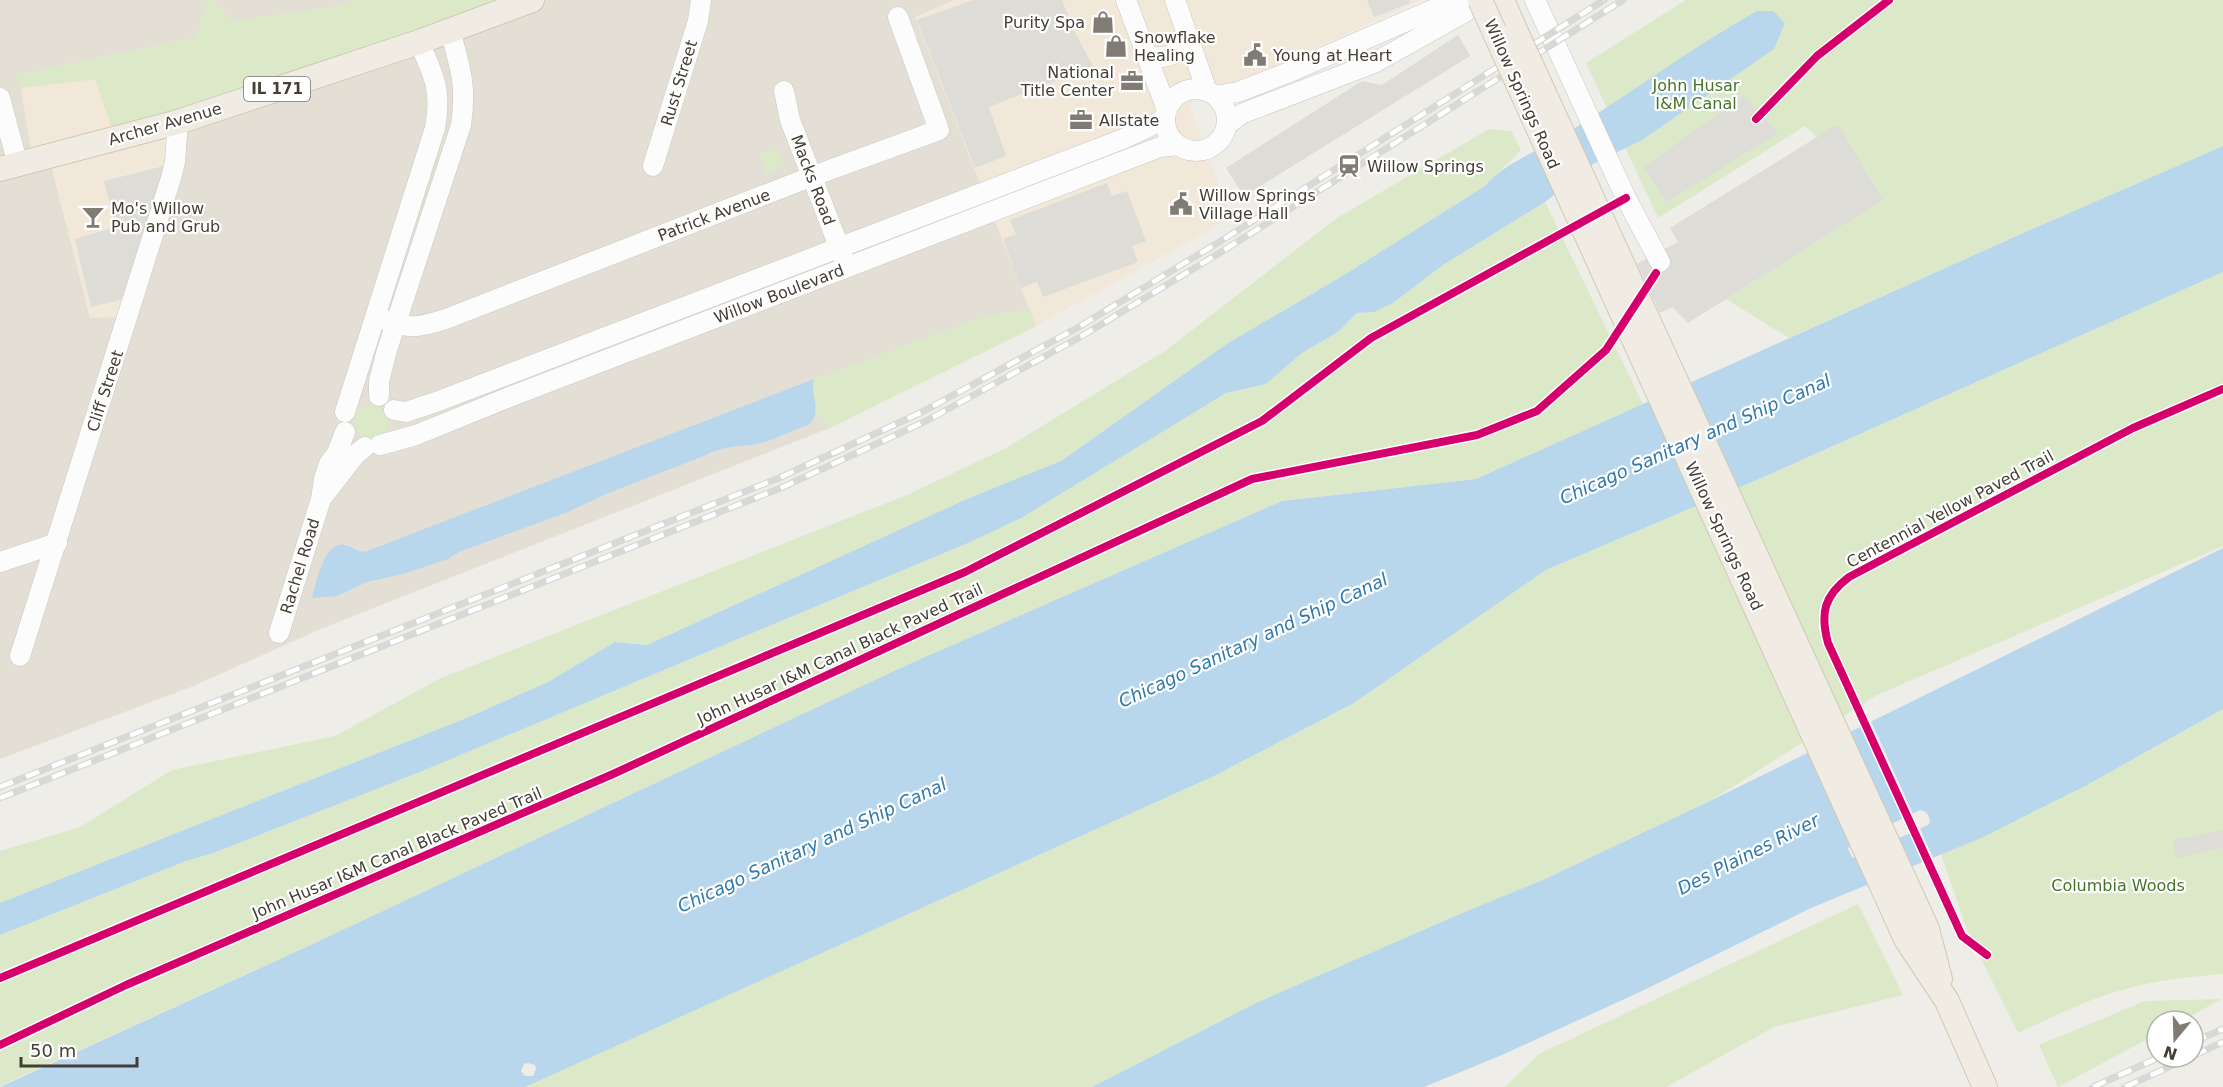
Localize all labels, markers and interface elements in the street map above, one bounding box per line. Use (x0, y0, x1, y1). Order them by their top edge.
shop icon: Purity Spa (1090, 9, 1116, 35)
place label: Purity Spa (1004, 13, 1085, 32)
street label: Willow Springs Road (1480, 16, 1564, 172)
place label: Snowflake Healing (1134, 28, 1216, 65)
shop icon: Snowflake Healing (1103, 33, 1129, 59)
street label: Rust Street (657, 38, 701, 128)
public building icon: Young at Heart (1242, 42, 1268, 68)
place label: Young at Heart (1272, 46, 1392, 65)
place label: National Title Center (1020, 63, 1114, 100)
office icon: National Title Center (1119, 68, 1145, 94)
park label: John Husar I&M Canal (1652, 76, 1740, 113)
road number: IL 171 (244, 77, 310, 101)
street label: Archer Avenue (106, 99, 224, 149)
office icon: Allstate (1068, 107, 1094, 133)
place label: Allstate (1099, 111, 1159, 130)
street label: Macks Road (787, 132, 839, 228)
station icon: Willow Springs (1336, 153, 1362, 179)
place label: Willow Springs (1367, 157, 1484, 176)
street label: Patrick Avenue (655, 185, 773, 245)
place label: Willow Springs Village Hall (1199, 186, 1316, 223)
public building icon: Willow Springs Village Hall (1168, 191, 1194, 217)
place label: Mo's Willow Pub and Grub (111, 199, 220, 236)
bar icon: Mo's Willow Pub and Grub (80, 204, 106, 230)
street label: Willow Boulevard (711, 260, 847, 328)
street label: Cliff Street (83, 348, 127, 434)
water label: Chicago Sanitary and Ship Canal (1556, 370, 1834, 508)
street label: Centennial Yellow Paved Trail (1843, 446, 2057, 572)
street label: Willow Springs Road (1681, 459, 1767, 613)
street label: Rachel Road (276, 516, 324, 616)
water label: Chicago Sanitary and Ship Canal (1115, 568, 1391, 712)
street label: John Husar I&M Canal Black Paved Trail (693, 579, 986, 729)
water label: Chicago Sanitary and Ship Canal (674, 773, 950, 917)
street label: John Husar I&M Canal Black Paved Trail (248, 783, 545, 923)
water label: Des Plaines River (1674, 808, 1824, 899)
park label: Columbia Woods (2051, 876, 2185, 895)
north arrow (2145, 1009, 2205, 1069)
scale bar (21, 1030, 136, 1068)
text: 50 m (30, 1040, 76, 1061)
text: N (2161, 1042, 2180, 1064)

